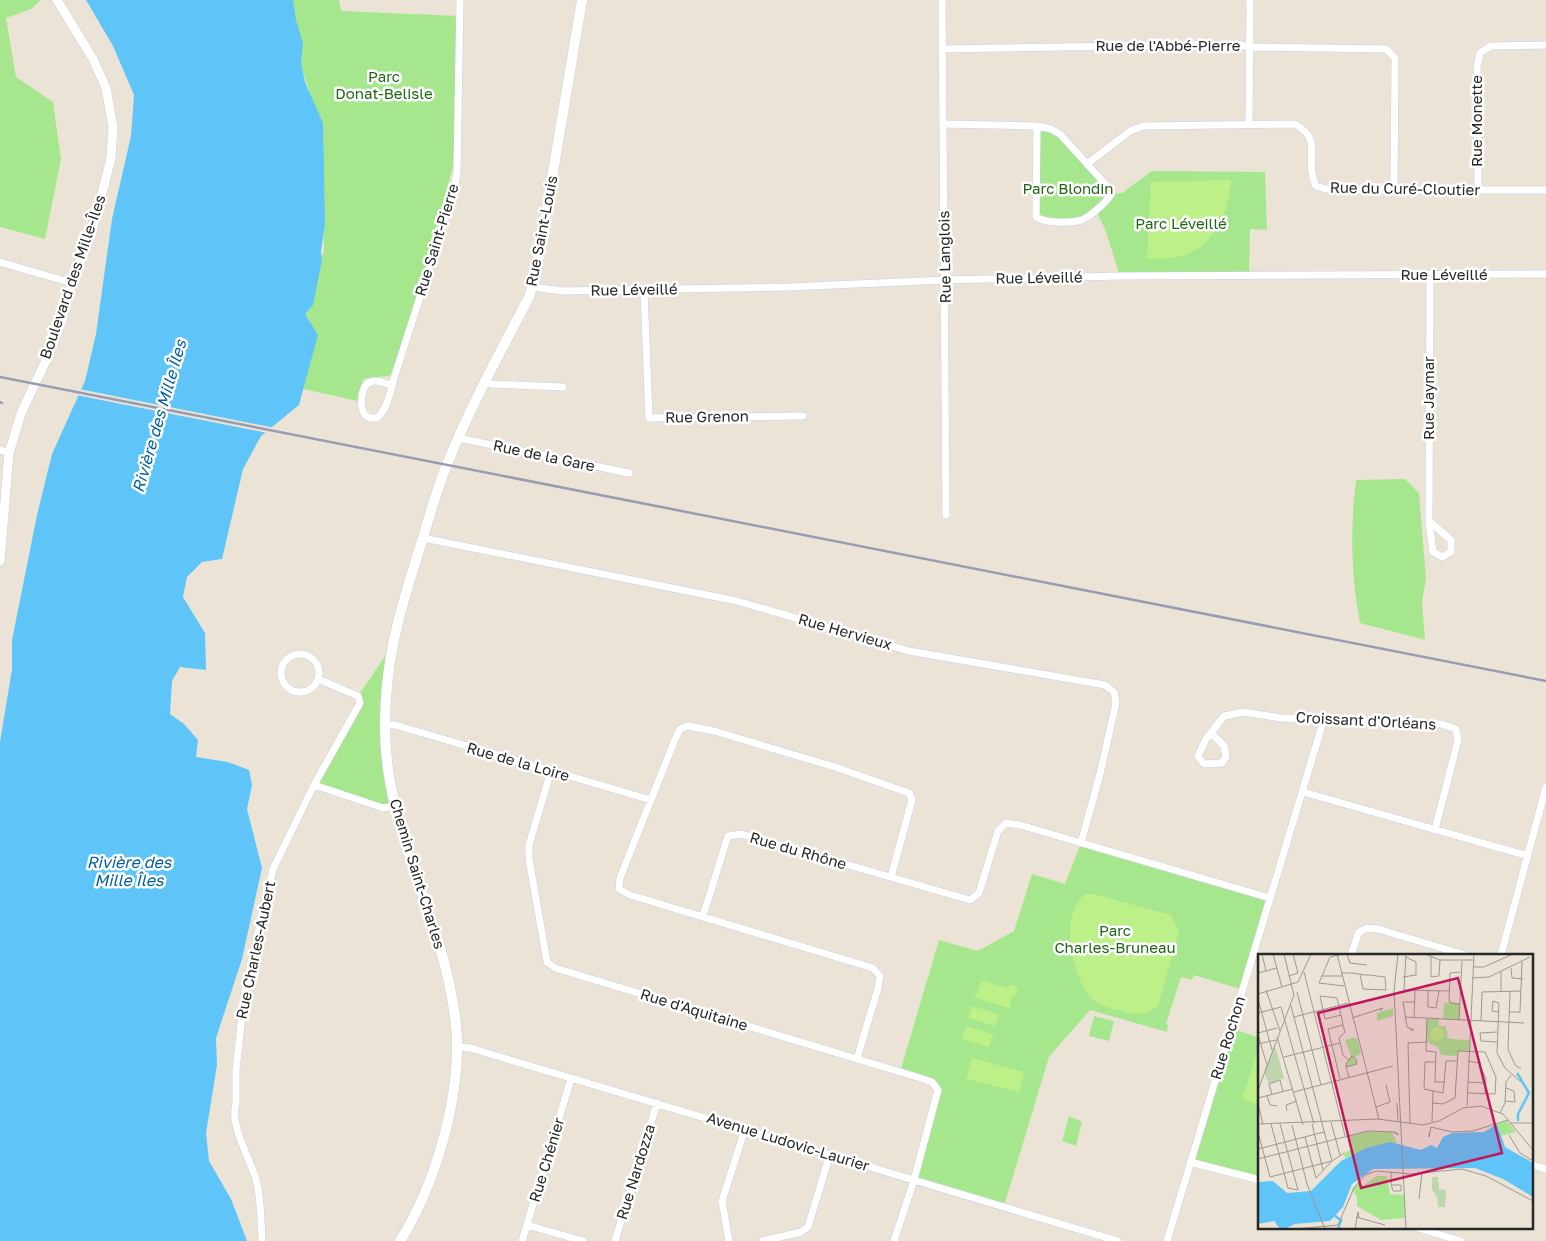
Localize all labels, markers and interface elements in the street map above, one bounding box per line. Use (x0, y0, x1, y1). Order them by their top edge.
street label: Rue de l'Abbé-Pierre (1095, 36, 1241, 54)
park label: Parc Donat-Belisle (335, 67, 433, 102)
street label: Rue Monette (1467, 75, 1485, 167)
street label: Rue Saint-Louis (521, 174, 561, 288)
street label: Rue du Curé-Cloutier (1330, 178, 1480, 198)
park label: Parc Blondin (1022, 179, 1114, 197)
street label: Rue Saint-Pierre (410, 181, 462, 298)
street label: Boulevard des Mille-Îles (35, 192, 109, 361)
street label: Rue Langlois (934, 210, 954, 304)
park label: Parc Léveillé (1135, 214, 1227, 232)
street label: Rue Léveillé (1400, 265, 1488, 283)
street label: Rue Léveillé (995, 267, 1083, 287)
street label: Rue Léveillé (590, 279, 678, 299)
water label: Rivière des Mille Îles (128, 336, 191, 495)
street label: Rue Jaymar (1419, 356, 1437, 440)
street label: Rue Grenon (665, 406, 749, 426)
street label: Rue de la Gare (492, 435, 597, 475)
street label: Rue Hervieux (797, 609, 894, 653)
street label: Croissant d'Orléans (1295, 707, 1437, 733)
street label: Rue de la Loire (465, 738, 572, 784)
street label: Chemin Saint-Charles (387, 796, 449, 951)
street label: Rue du Rhône (748, 828, 849, 873)
water label: Rivière des Mille Îles (87, 852, 173, 890)
street label: Rue Charles-Aubert (232, 879, 278, 1021)
park label: Parc Charles-Bruneau (1054, 921, 1176, 956)
inset map (1258, 954, 1534, 1228)
street label: Rue d'Aquitaine (638, 984, 750, 1034)
street label: Rue Rochon (1206, 994, 1248, 1082)
street label: Avenue Ludovic-Laurier (705, 1108, 872, 1174)
street label: Rue Chénier (525, 1115, 567, 1204)
street label: Rue Nardozza (612, 1122, 658, 1222)

